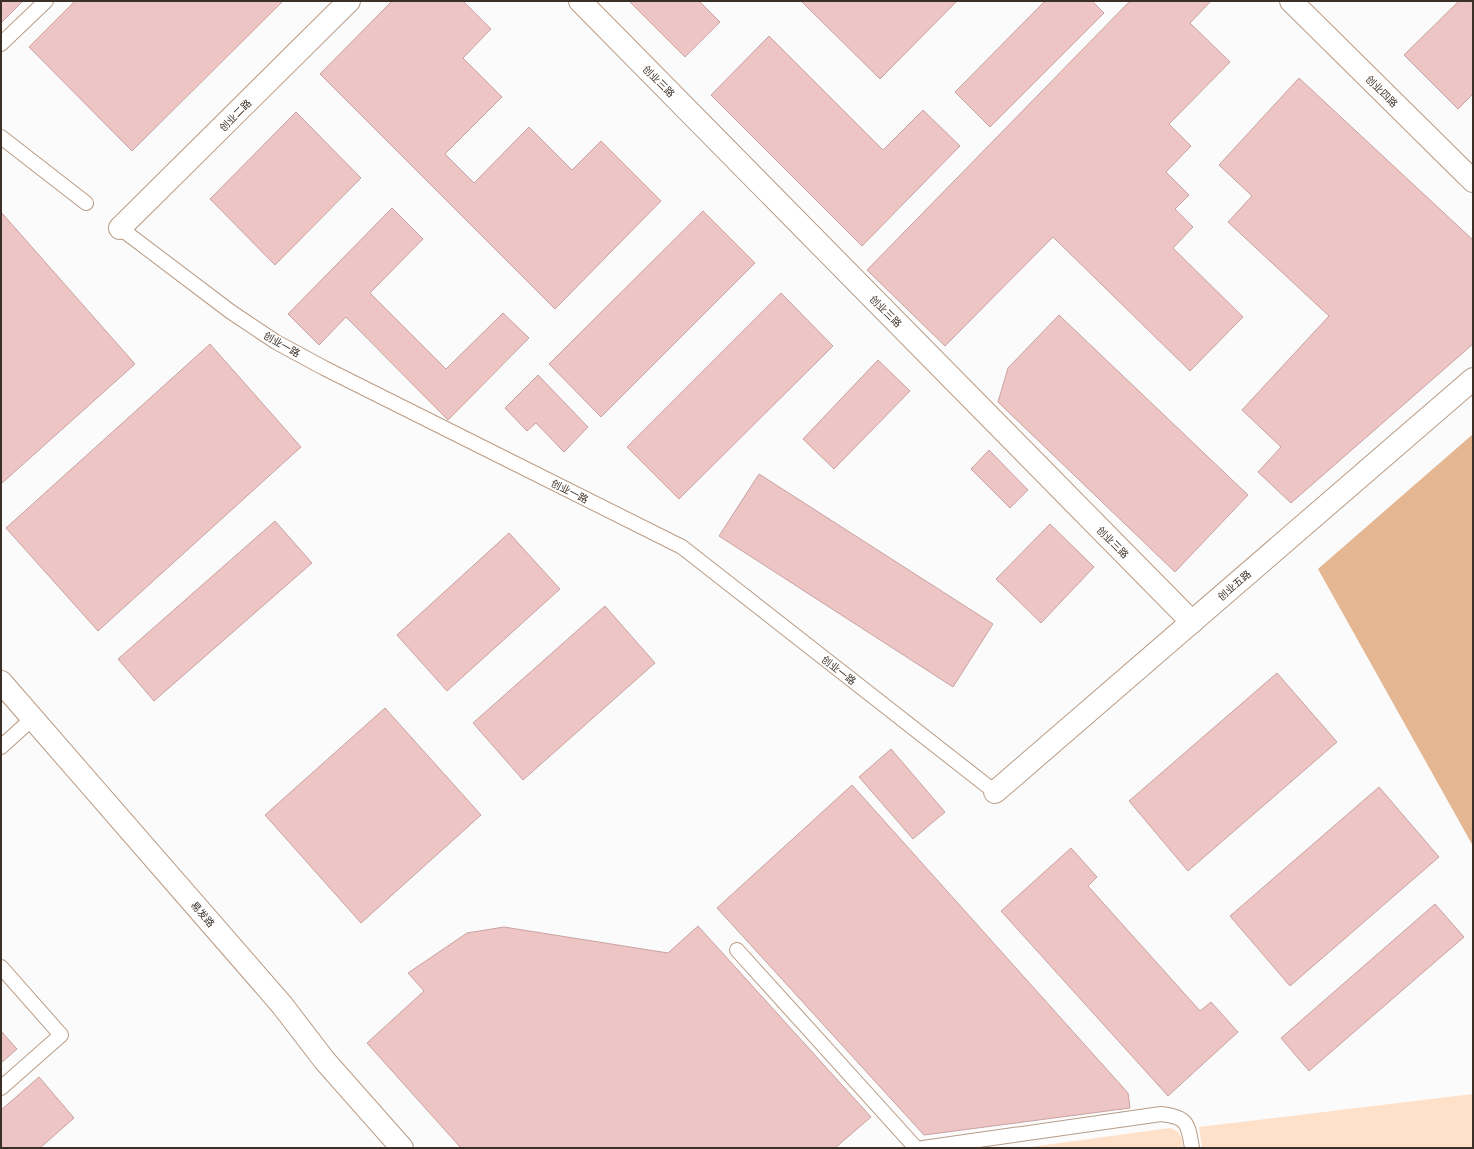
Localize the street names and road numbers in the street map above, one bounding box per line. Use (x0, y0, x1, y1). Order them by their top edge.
street label: 创业三路 (640, 63, 677, 100)
street label: 创业四路 (1363, 73, 1400, 110)
street label: 创业二路 (217, 97, 254, 134)
street label: 创业三路 (867, 293, 904, 330)
street label: 创业一路 (261, 329, 302, 360)
street label: 创业一路 (549, 477, 591, 506)
street label: 创业三路 (1094, 524, 1131, 561)
street label: 创业五路 (1215, 567, 1254, 603)
street label: 创业一路 (819, 653, 858, 688)
street label: 易发路 (188, 899, 217, 930)

